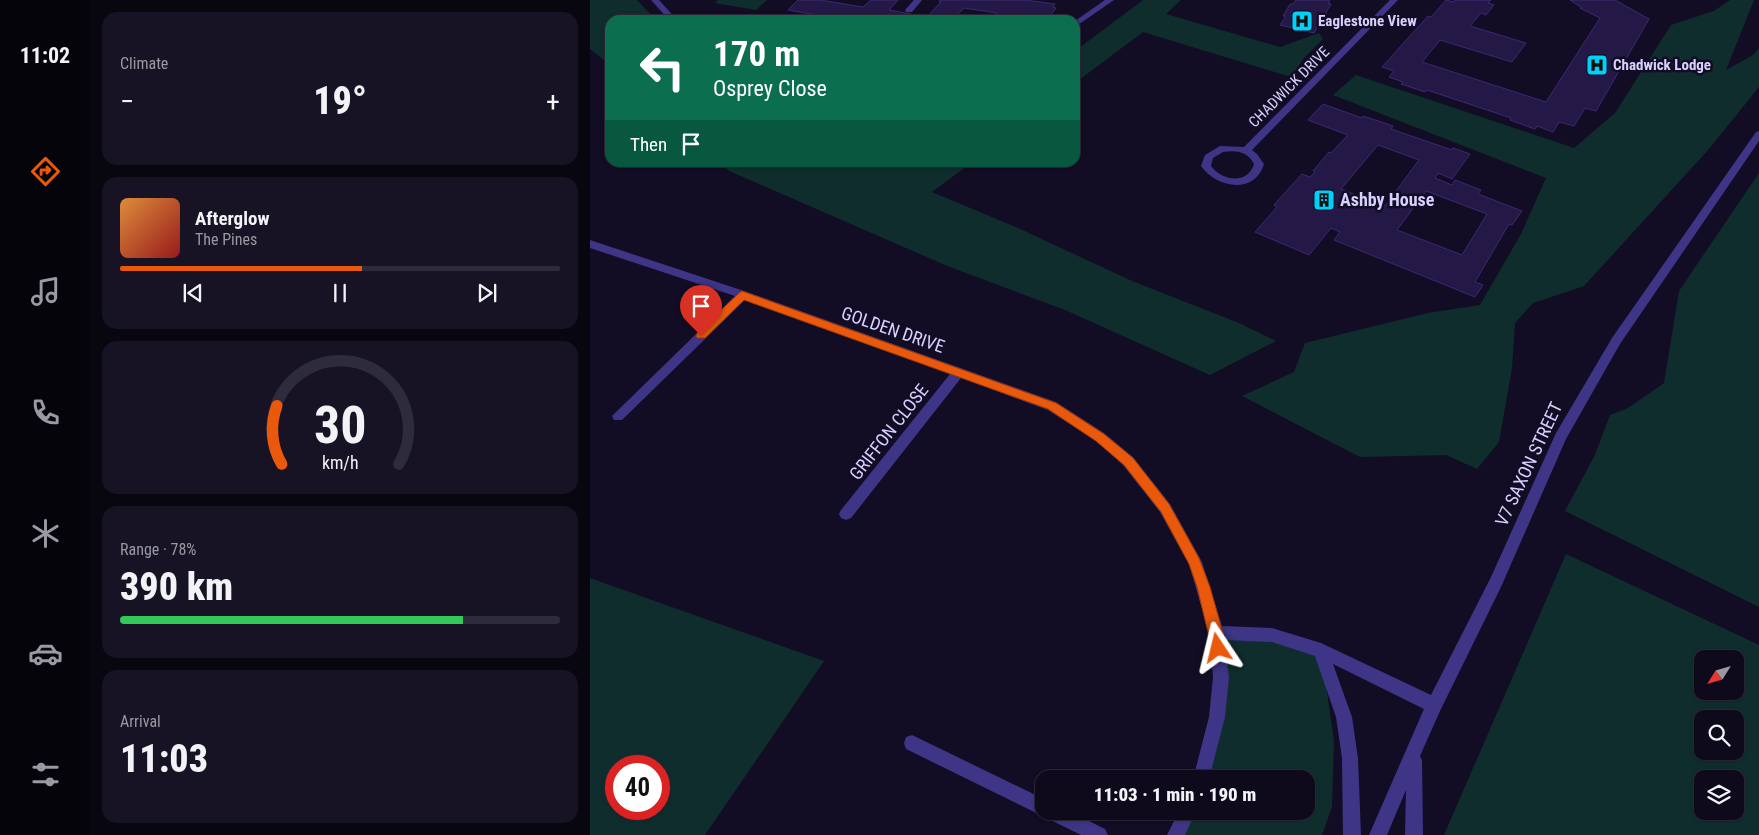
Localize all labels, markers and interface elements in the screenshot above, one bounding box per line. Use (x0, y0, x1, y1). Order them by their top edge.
hospital icon: Eaglestone View (1290, 9, 1314, 33)
place label: Eaglestone View (1318, 12, 1417, 30)
text: 170 m (713, 34, 800, 75)
icon: left (630, 35, 695, 100)
text: 11:02 (20, 43, 70, 68)
street label: CHADWICK DRIVE (1245, 43, 1333, 131)
hospital icon: Chadwick Lodge (1585, 53, 1609, 77)
text: Climate (120, 54, 168, 73)
place label: Chadwick Lodge (1613, 56, 1711, 74)
text: Osprey Close (713, 76, 827, 101)
text: 19° (313, 79, 367, 123)
text: − (120, 85, 134, 118)
text: + (546, 85, 560, 118)
icon: arrive (677, 130, 705, 158)
text: Then (630, 133, 667, 156)
icon: directions (28, 154, 63, 189)
building icon: Ashby House (1312, 188, 1336, 212)
place label: Ashby House (1340, 189, 1435, 210)
text: Afterglow (195, 207, 269, 230)
text: The Pines (195, 230, 257, 249)
icon: music (28, 274, 63, 309)
icon: previous (179, 279, 207, 307)
icon: pause (326, 279, 354, 307)
icon: next (473, 279, 501, 307)
pin (680, 285, 722, 336)
icon: arrive (687, 292, 715, 320)
street label: GOLDEN DRIVE (839, 302, 948, 357)
street label: GRIFFON CLOSE (845, 380, 932, 484)
icon: phone (28, 395, 63, 430)
text: 30 (314, 395, 366, 456)
street label: V7 SAXON STREET (1491, 398, 1566, 529)
text: km/h (322, 452, 358, 473)
icon: climate (28, 516, 63, 551)
text: Range · 78% (120, 540, 196, 559)
text: 390 km (120, 565, 233, 609)
position arrow (1191, 621, 1243, 673)
icon: car (28, 636, 63, 671)
north arrow (1694, 650, 1744, 700)
map controls (1694, 650, 1744, 820)
button: search (1694, 710, 1744, 760)
text: Arrival (120, 712, 161, 731)
text: 11:03 (120, 737, 208, 781)
speed limit sign: 40 (605, 755, 670, 820)
icon: filters (28, 757, 63, 792)
button: layers (1694, 770, 1744, 820)
text: 11:03 · 1 min · 190 m (1094, 783, 1256, 806)

